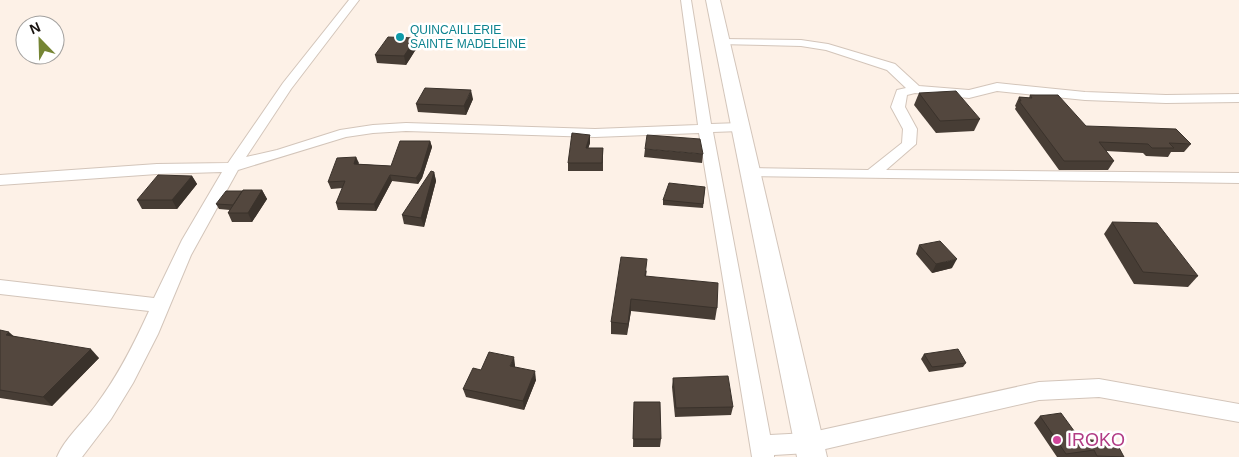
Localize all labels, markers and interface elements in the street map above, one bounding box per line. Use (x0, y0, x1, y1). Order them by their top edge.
north arrow (15, 15, 65, 65)
text: N (27, 19, 43, 37)
place label: QUINCAILLERIE SAINTE MADELEINE (410, 23, 526, 51)
marker: QUINCAILLERIE SAINTE MADELEINE (394, 31, 406, 43)
place label: IROKO (1067, 430, 1125, 450)
marker: IROKO (1051, 434, 1063, 446)

